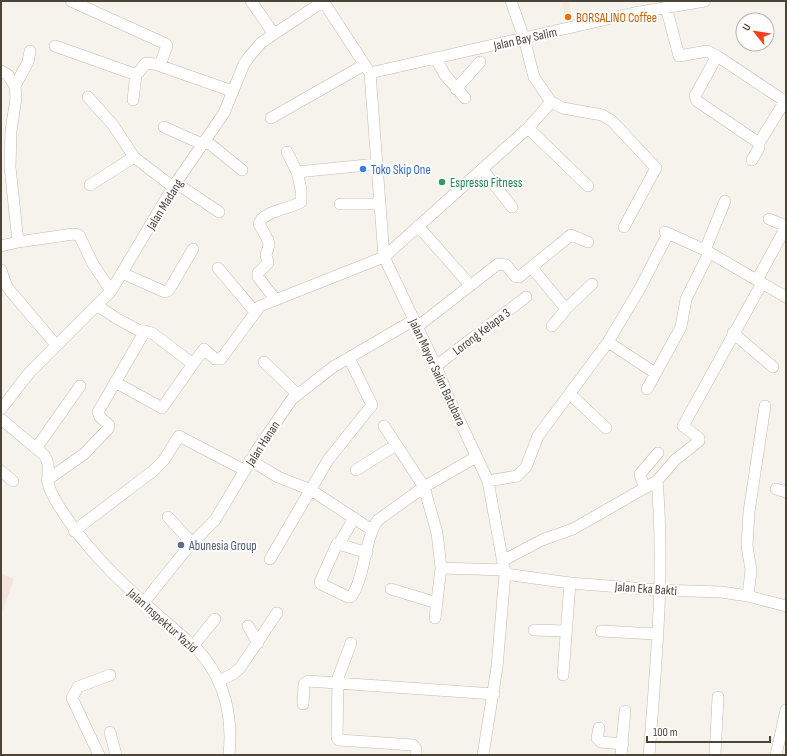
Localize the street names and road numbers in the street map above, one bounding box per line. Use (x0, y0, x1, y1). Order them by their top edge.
street label: Jalan Bay Salim (491, 24, 558, 54)
street label: Jalan Madang (143, 176, 187, 234)
street label: Lorong Kelapa 3 (450, 305, 514, 359)
street label: Jalan Mayor Salim Batubara (405, 315, 469, 429)
street label: Jalan Hanan (242, 418, 283, 470)
street label: Jalan Eka Bakti (613, 579, 678, 599)
street label: Jalan Inspektur Yazid (123, 584, 201, 656)

